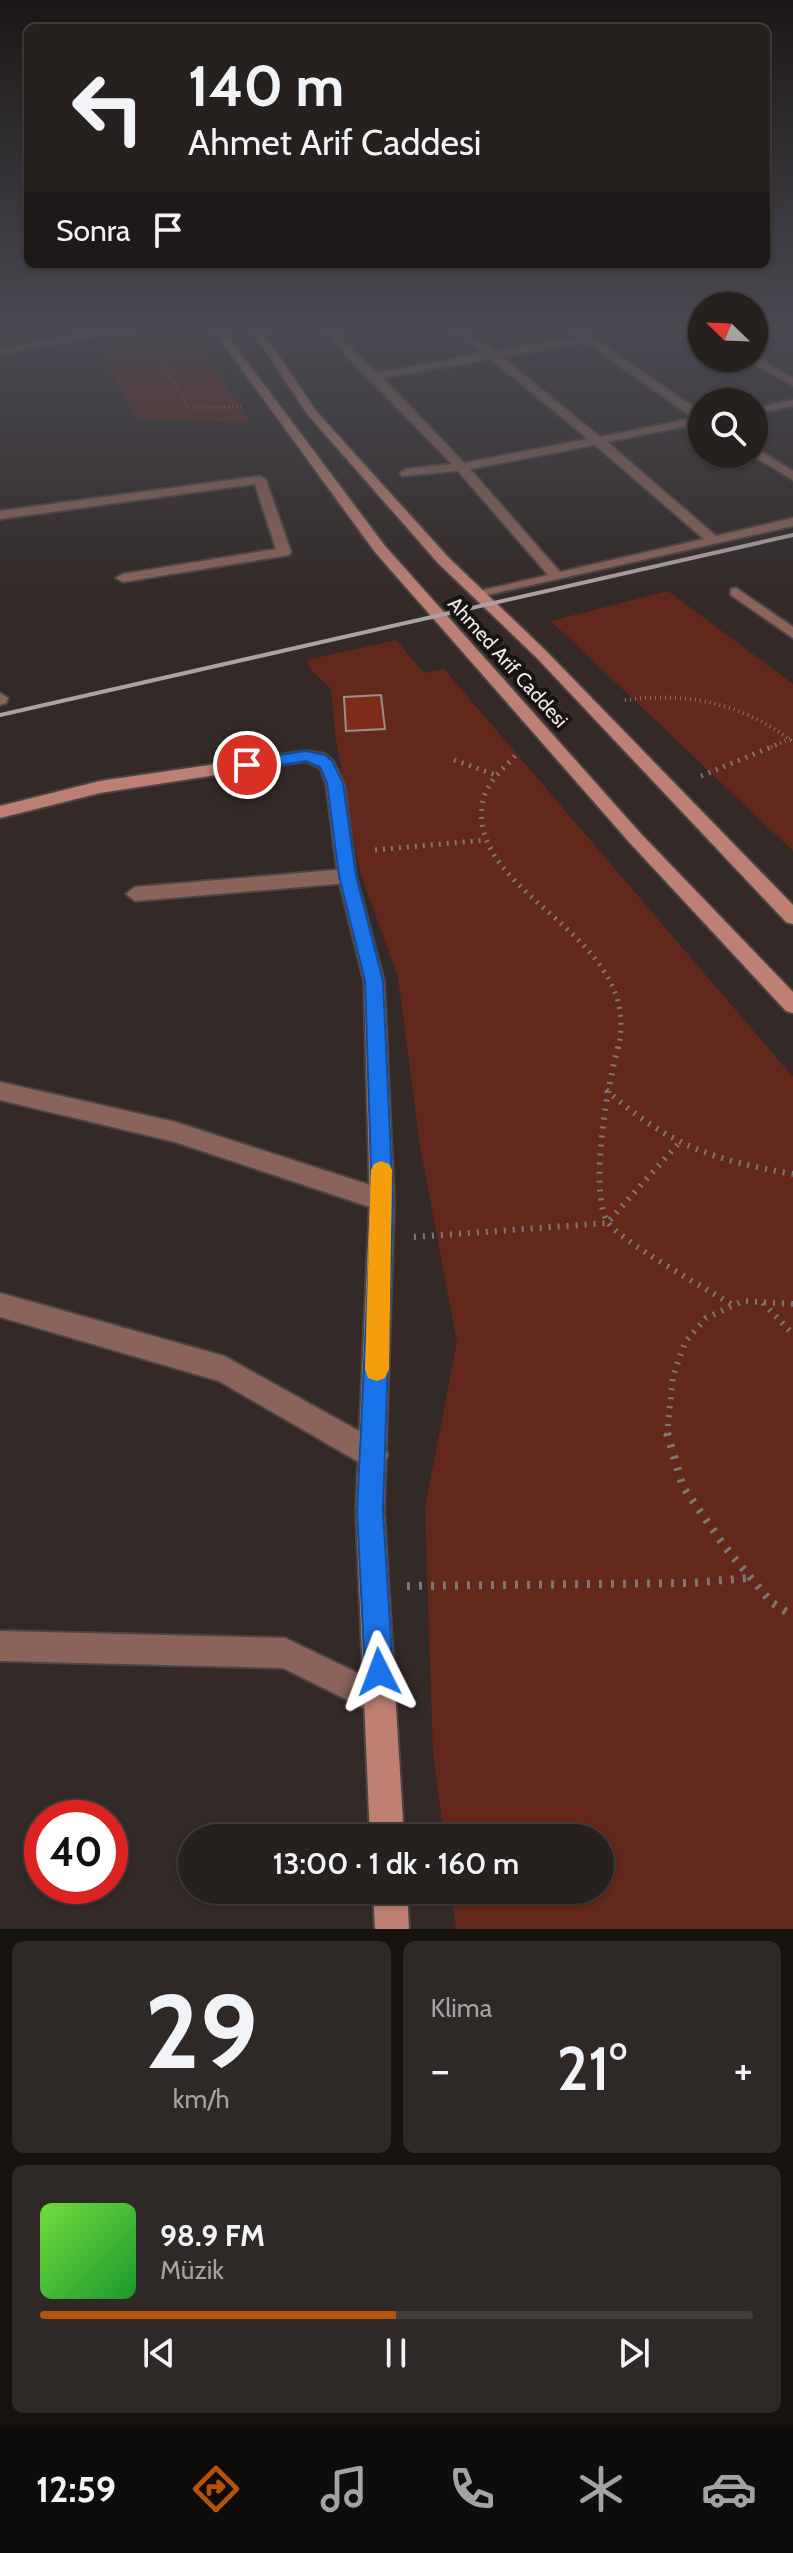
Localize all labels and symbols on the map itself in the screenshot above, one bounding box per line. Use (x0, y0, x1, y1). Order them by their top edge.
north arrow (688, 292, 768, 372)
street label: Ahmed Arif Caddesi (443, 592, 573, 732)
pin (213, 731, 281, 799)
position arrow (337, 1630, 421, 1714)
speed limit sign: 40 (24, 1800, 128, 1904)

